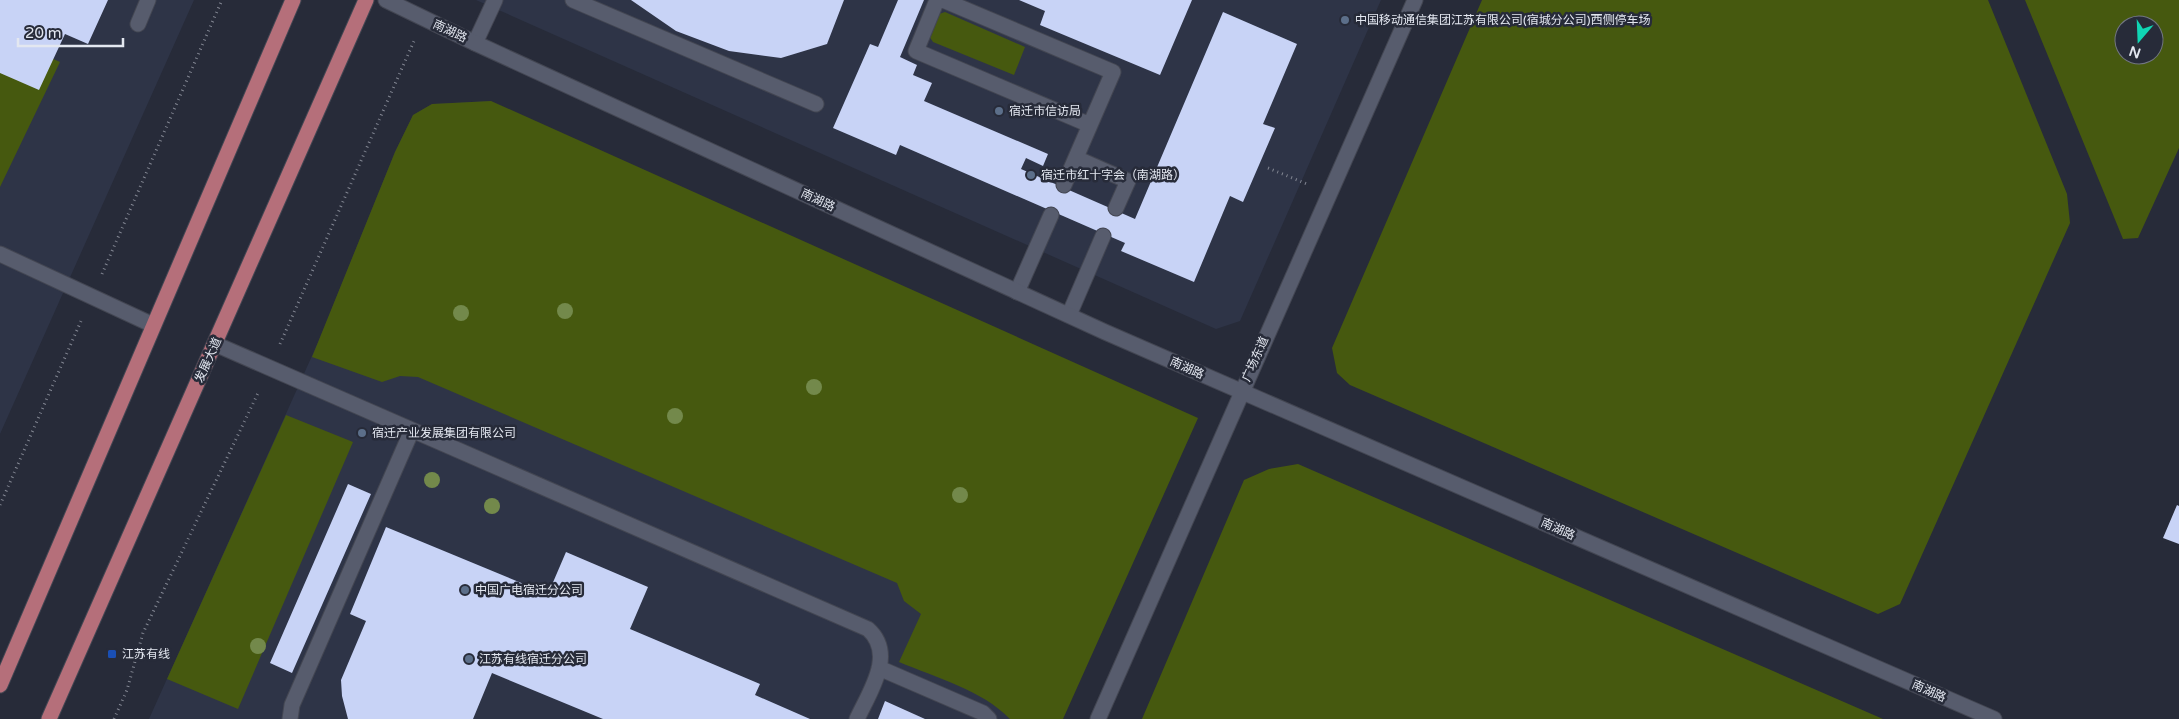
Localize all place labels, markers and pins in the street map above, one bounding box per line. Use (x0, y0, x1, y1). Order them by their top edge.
place label: 中国移动通信集团江苏有限公司(宿城分公司)西侧停车场 (1355, 13, 1651, 27)
marker: 中国移动通信集团江苏有限公司(宿城分公司)西侧停车场 (1339, 14, 1351, 26)
place label: 宿迁市信访局 (1009, 104, 1081, 118)
marker: 宿迁市信访局 (993, 105, 1005, 117)
place label: 宿迁市红十字会（南湖路） (1041, 168, 1185, 182)
marker: 宿迁市红十字会（南湖路） (1025, 169, 1037, 181)
place label: 宿迁产业发展集团有限公司 (372, 426, 516, 440)
marker: 宿迁产业发展集团有限公司 (356, 427, 368, 439)
place label: 中国广电宿迁分公司 (475, 583, 583, 597)
marker: 中国广电宿迁分公司 (459, 584, 471, 596)
place label: 江苏有线 (122, 647, 170, 661)
marker: 江苏有线 (106, 648, 118, 660)
place label: 江苏有线宿迁分公司 (479, 652, 587, 666)
marker: 江苏有线宿迁分公司 (463, 653, 475, 665)

